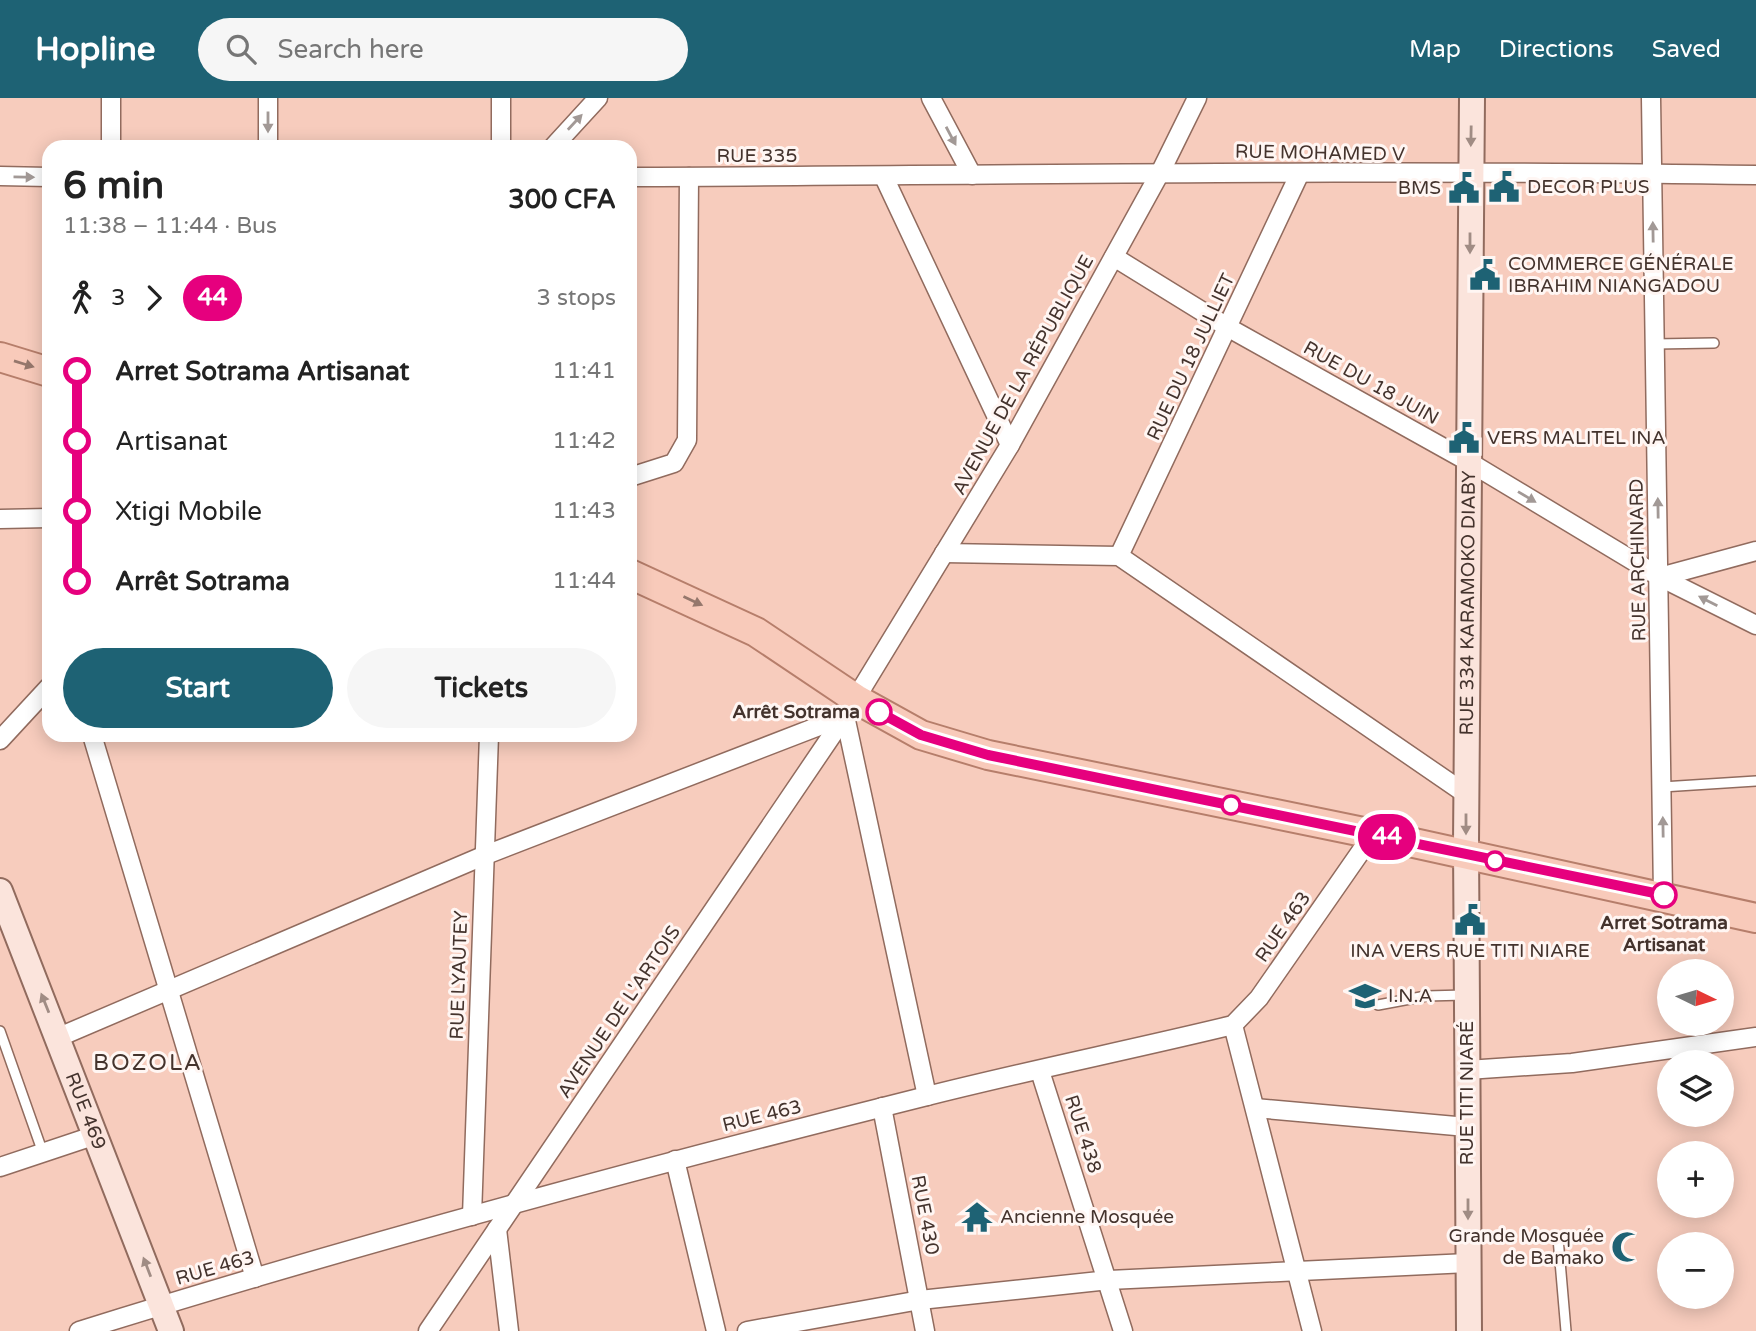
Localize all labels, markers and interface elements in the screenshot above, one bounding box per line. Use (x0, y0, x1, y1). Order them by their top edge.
search box (198, 18, 688, 81)
text: Hopline (35, 30, 156, 69)
icon: search (222, 30, 260, 68)
text: Search here (278, 34, 424, 65)
text: Map (1409, 35, 1461, 64)
text: Directions (1499, 35, 1614, 64)
text: Saved (1652, 35, 1721, 64)
one-way arrow (262, 112, 274, 134)
one-way arrow (567, 114, 584, 131)
one-way arrow (1465, 126, 1477, 148)
one-way arrow (945, 127, 957, 146)
street label: RUE MOHAMED V (1235, 141, 1405, 165)
street label: RUE 335 (717, 145, 797, 167)
text: 6 min (63, 163, 164, 209)
public building icon: DECOR PLUS (1487, 170, 1521, 204)
one-way arrow (14, 171, 36, 182)
public building icon: BMS (1447, 171, 1481, 205)
place label: DECOR PLUS (1527, 176, 1649, 198)
place label: BMS (1398, 177, 1441, 199)
text: 300 CFA (508, 184, 616, 215)
text: 11:38 – 11:44 · Bus (63, 212, 277, 240)
one-way arrow (1647, 221, 1658, 243)
one-way arrow (1464, 232, 1476, 254)
street label: AVENUE DE LA RÉPUBLIQUE (948, 251, 1098, 499)
place label: COMMERCE GÉNÉRALE IBRAHIM NIANGADOU (1508, 253, 1734, 297)
public building icon: COMMERCE GÉNÉRALE IBRAHIM NIANGADOU (1468, 258, 1502, 292)
street label: RUE DU 18 JULLIET (1143, 270, 1240, 444)
icon: walk (63, 279, 101, 317)
icon: forward (135, 279, 173, 317)
text: 44 (197, 283, 228, 312)
text: 3 (111, 284, 125, 312)
text: 3 stops (536, 284, 616, 312)
street label: RUE DU 18 JUIN (1299, 337, 1443, 429)
text: Arret Sotrama Artisanat (115, 356, 409, 387)
text: 11:41 (552, 357, 616, 385)
one-way arrow (14, 360, 35, 370)
public building icon: VERS MALITEL INA (1447, 421, 1481, 455)
text: Artisanat (115, 426, 228, 457)
text: 11:42 (552, 427, 616, 455)
place label: VERS MALITEL INA (1487, 427, 1666, 449)
street label: RUE 334 KARAMOKO DIABY (1456, 470, 1480, 736)
street label: RUE ARCHINARD (1626, 478, 1650, 642)
one-way arrow (1518, 491, 1537, 503)
text: Xtigi Mobile (115, 496, 262, 527)
text: 11:43 (552, 497, 616, 525)
one-way arrow (1653, 497, 1664, 519)
text: Arrêt Sotrama (115, 566, 290, 597)
text: 11:44 (552, 567, 616, 595)
one-way arrow (683, 595, 703, 607)
one-way arrow (1698, 595, 1718, 606)
button: Start (63, 648, 333, 728)
button: Tickets (347, 648, 616, 728)
marker: Arrêt Sotrama (866, 699, 892, 725)
place label: Arrêt Sotrama (732, 701, 860, 723)
unlabelled marker (1221, 795, 1241, 815)
one-way arrow (1460, 813, 1472, 835)
line badge: 44 (1356, 814, 1418, 860)
one-way arrow (1657, 816, 1669, 838)
text: 44 (1372, 822, 1402, 851)
unlabelled marker (1485, 851, 1505, 871)
marker: Arret Sotrama Artisanat (1651, 882, 1677, 908)
street label: RUE 463 (1251, 888, 1315, 966)
public building icon: INA VERS RUE TITI NIARE (1453, 903, 1487, 937)
street label: RUE LYAUTEY (446, 910, 472, 1040)
place label: Arret Sotrama Artisanat (1600, 912, 1728, 956)
street label: AVENUE DE L'ARTOIS (553, 922, 685, 1102)
place label: INA VERS RUE TITI NIARE (1350, 940, 1590, 962)
north arrow (1657, 959, 1734, 1036)
map controls (1657, 959, 1734, 1309)
school or university icon: I.N.A (1348, 979, 1382, 1013)
place label: I.N.A (1388, 985, 1433, 1007)
one-way arrow (39, 992, 50, 1013)
street label: RUE TITI NIARÉ (1456, 1021, 1478, 1165)
district label: BOZOLA (93, 1049, 203, 1077)
button: layers (1657, 1050, 1734, 1127)
street label: RUE 469 (61, 1069, 110, 1153)
street label: RUE 438 (1060, 1092, 1106, 1176)
street label: RUE 463 (720, 1096, 804, 1136)
button: + (1657, 1141, 1734, 1218)
street label: RUE 430 (906, 1173, 944, 1257)
one-way arrow (1462, 1198, 1474, 1220)
temple icon: Ancienne Mosquée (960, 1200, 994, 1234)
place label: Ancienne Mosquée (1000, 1206, 1174, 1228)
place label: Grande Mosquée de Bamako (1449, 1225, 1604, 1269)
mosque icon: Grande Mosquée de Bamako (1610, 1230, 1644, 1264)
button: − (1657, 1232, 1734, 1309)
street label: RUE 463 (173, 1246, 257, 1290)
one-way arrow (141, 1257, 152, 1278)

